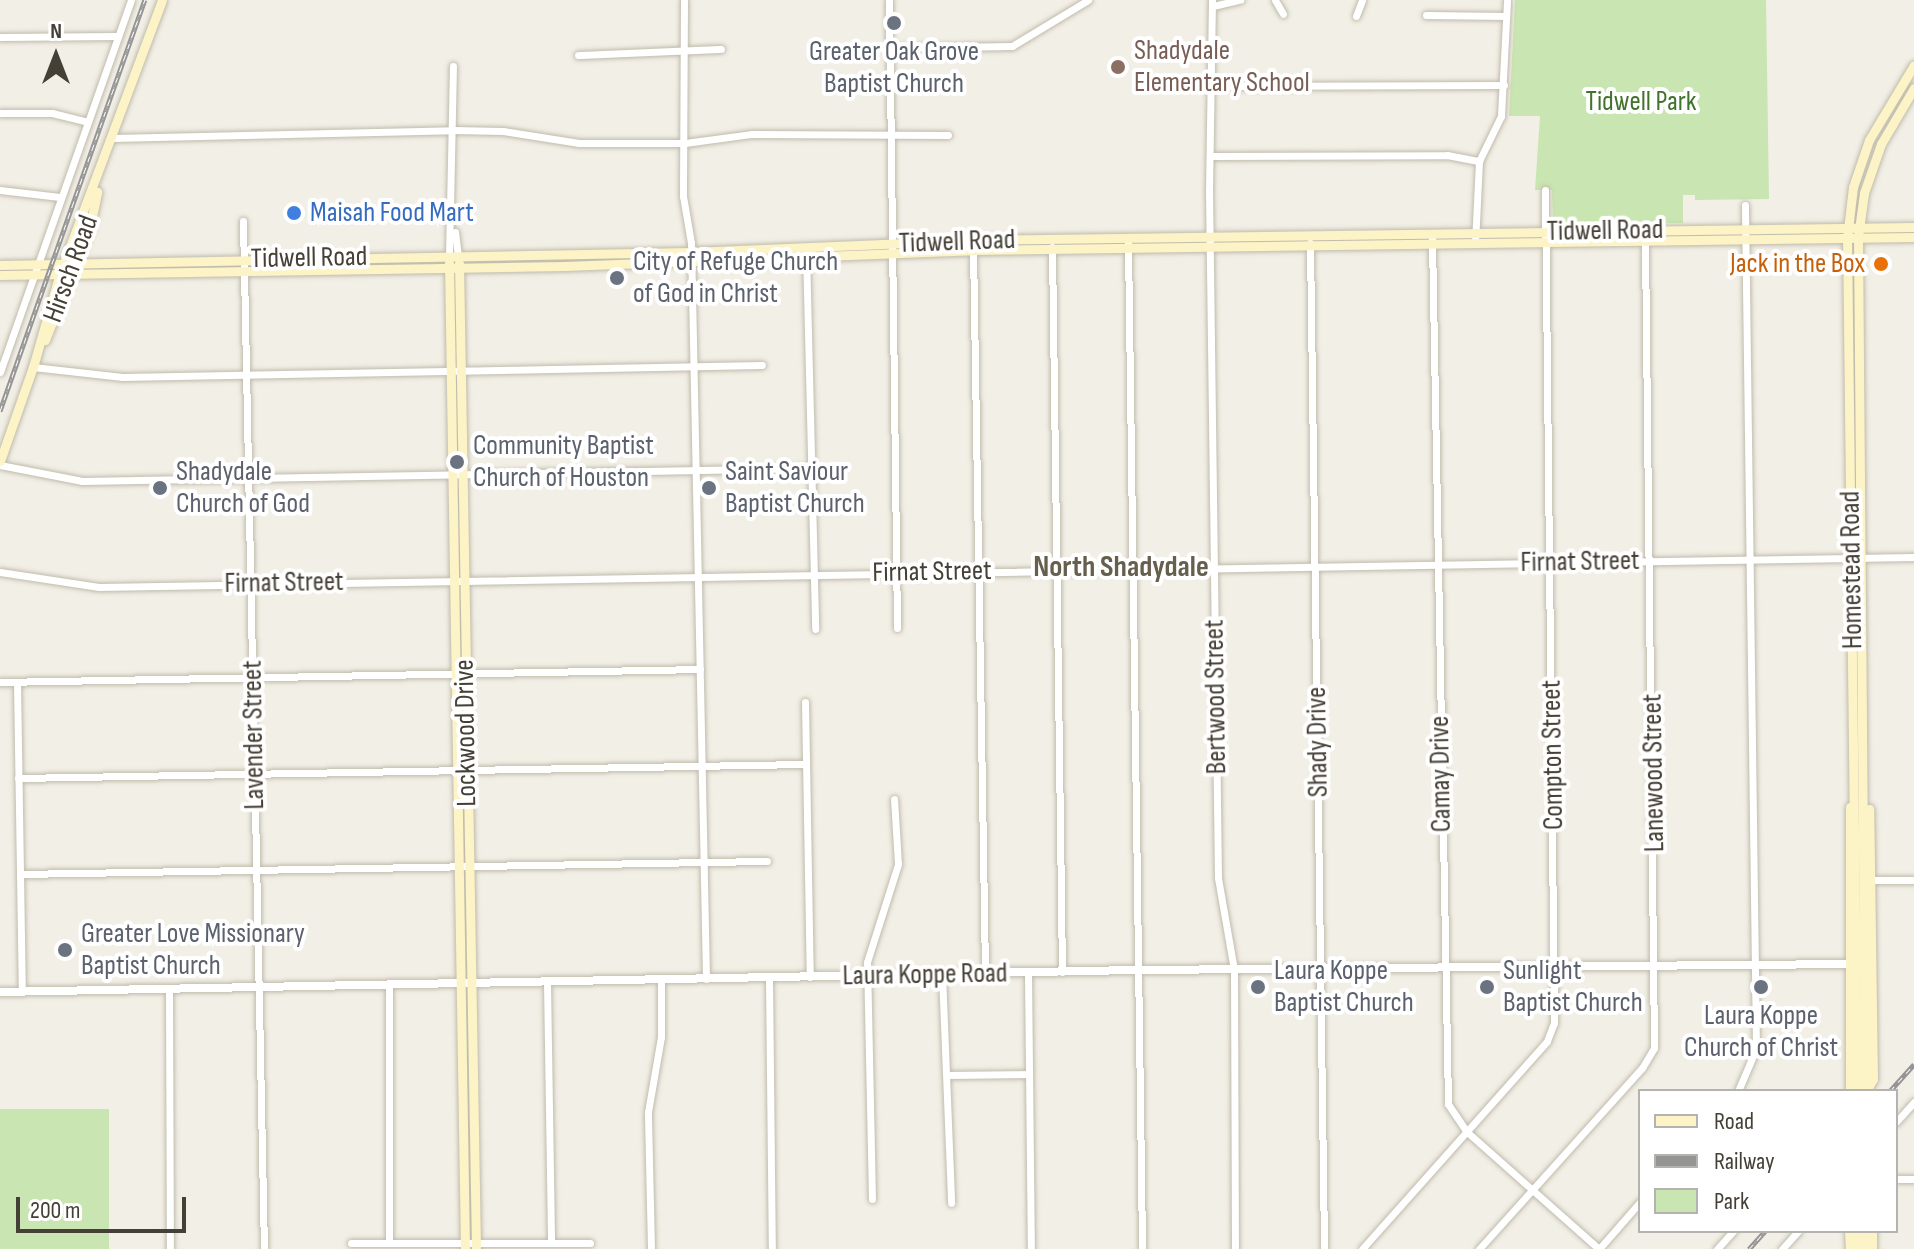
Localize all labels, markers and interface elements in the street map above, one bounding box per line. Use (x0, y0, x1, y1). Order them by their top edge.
marker: Greater Oak Grove Baptist Church (885, 14, 903, 32)
north arrow (16, 16, 96, 96)
text: N (50, 18, 62, 45)
place label: Shadydale Elementary School (1134, 34, 1310, 100)
place label: Greater Oak Grove Baptist Church (809, 35, 979, 101)
marker: Shadydale Elementary School (1109, 58, 1127, 76)
park label: Tidwell Park (1586, 85, 1696, 119)
place label: Maisah Food Mart (310, 196, 474, 230)
marker: Maisah Food Mart (285, 204, 303, 222)
street label: Hirsch Road (36, 211, 106, 327)
street label: Tidwell Road (1546, 213, 1664, 249)
street label: Tidwell Road (898, 223, 1016, 261)
street label: Tidwell Road (250, 240, 368, 276)
place label: City of Refuge Church of God in Christ (633, 245, 838, 311)
place label: Jack in the Box (1730, 247, 1865, 281)
marker: Jack in the Box (1872, 255, 1890, 273)
marker: City of Refuge Church of God in Christ (608, 269, 626, 287)
place label: Community Baptist Church of Houston (473, 429, 654, 495)
marker: Community Baptist Church of Houston (448, 453, 466, 471)
place label: Shadydale Church of God (176, 455, 310, 521)
place label: Saint Saviour Baptist Church (725, 455, 865, 521)
marker: Shadydale Church of God (151, 479, 169, 497)
marker: Saint Saviour Baptist Church (700, 479, 718, 497)
street label: Homestead Road (1834, 491, 1870, 649)
street label: Firnat Street (1520, 544, 1640, 580)
district label: North Shadydale (1033, 549, 1209, 585)
street label: Firnat Street (872, 554, 992, 590)
street label: Firnat Street (224, 565, 344, 601)
street label: Bertwood Street (1198, 619, 1234, 775)
street label: Lockwood Drive (448, 659, 484, 807)
street label: Lavender Street (236, 660, 272, 810)
street label: Compton Street (1535, 680, 1571, 830)
street label: Shady Drive (1300, 686, 1336, 798)
street label: Lanewood Street (1636, 694, 1672, 852)
street label: Camay Drive (1423, 715, 1459, 833)
place label: Greater Love Missionary Baptist Church (81, 917, 305, 983)
marker: Greater Love Missionary Baptist Church (56, 941, 74, 959)
place label: Laura Koppe Baptist Church (1274, 954, 1414, 1020)
place label: Sunlight Baptist Church (1503, 954, 1643, 1020)
street label: Laura Koppe Road (842, 957, 1008, 993)
marker: Laura Koppe Baptist Church (1249, 978, 1267, 996)
marker: Sunlight Baptist Church (1478, 978, 1496, 996)
marker: Laura Koppe Church of Christ (1752, 978, 1770, 996)
place label: Laura Koppe Church of Christ (1684, 999, 1838, 1065)
legend (1638, 1089, 1898, 1233)
text: Road (1714, 1107, 1754, 1136)
text: Railway (1714, 1147, 1774, 1176)
scale bar (20, 1181, 190, 1231)
text: Park (1714, 1187, 1749, 1216)
text: 200 m (30, 1196, 81, 1225)

